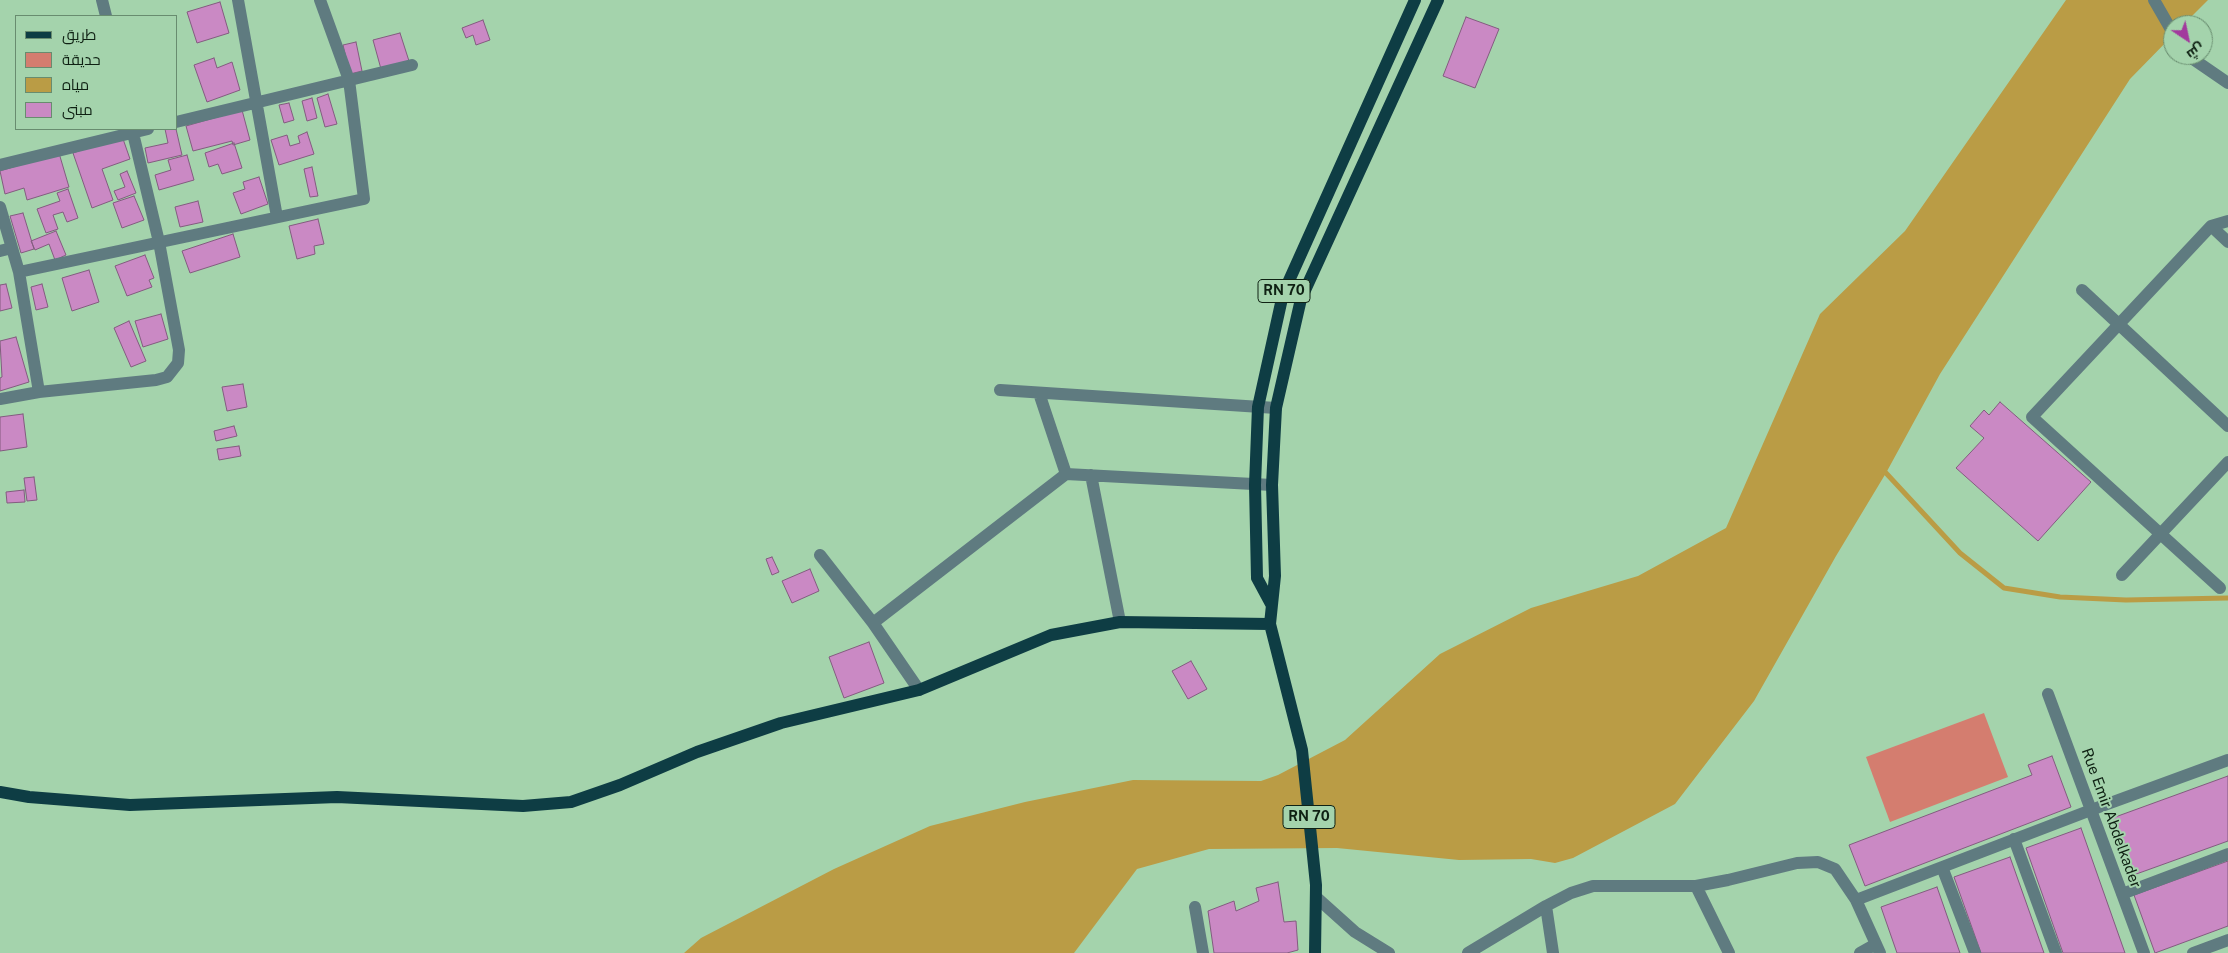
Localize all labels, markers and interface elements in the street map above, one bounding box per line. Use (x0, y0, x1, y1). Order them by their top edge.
legend (15, 15, 178, 130)
north arrow (2163, 15, 2213, 65)
text: طريق (62, 26, 96, 43)
text: ش (2184, 40, 2208, 63)
text: حديقة (62, 51, 101, 68)
text: مياه (62, 76, 89, 93)
text: مبنى (62, 101, 93, 118)
road number: RN 70 (1258, 280, 1310, 302)
street label: Rue Emir Abdelkader (2077, 746, 2145, 890)
road number: RN 70 (1283, 806, 1335, 829)

